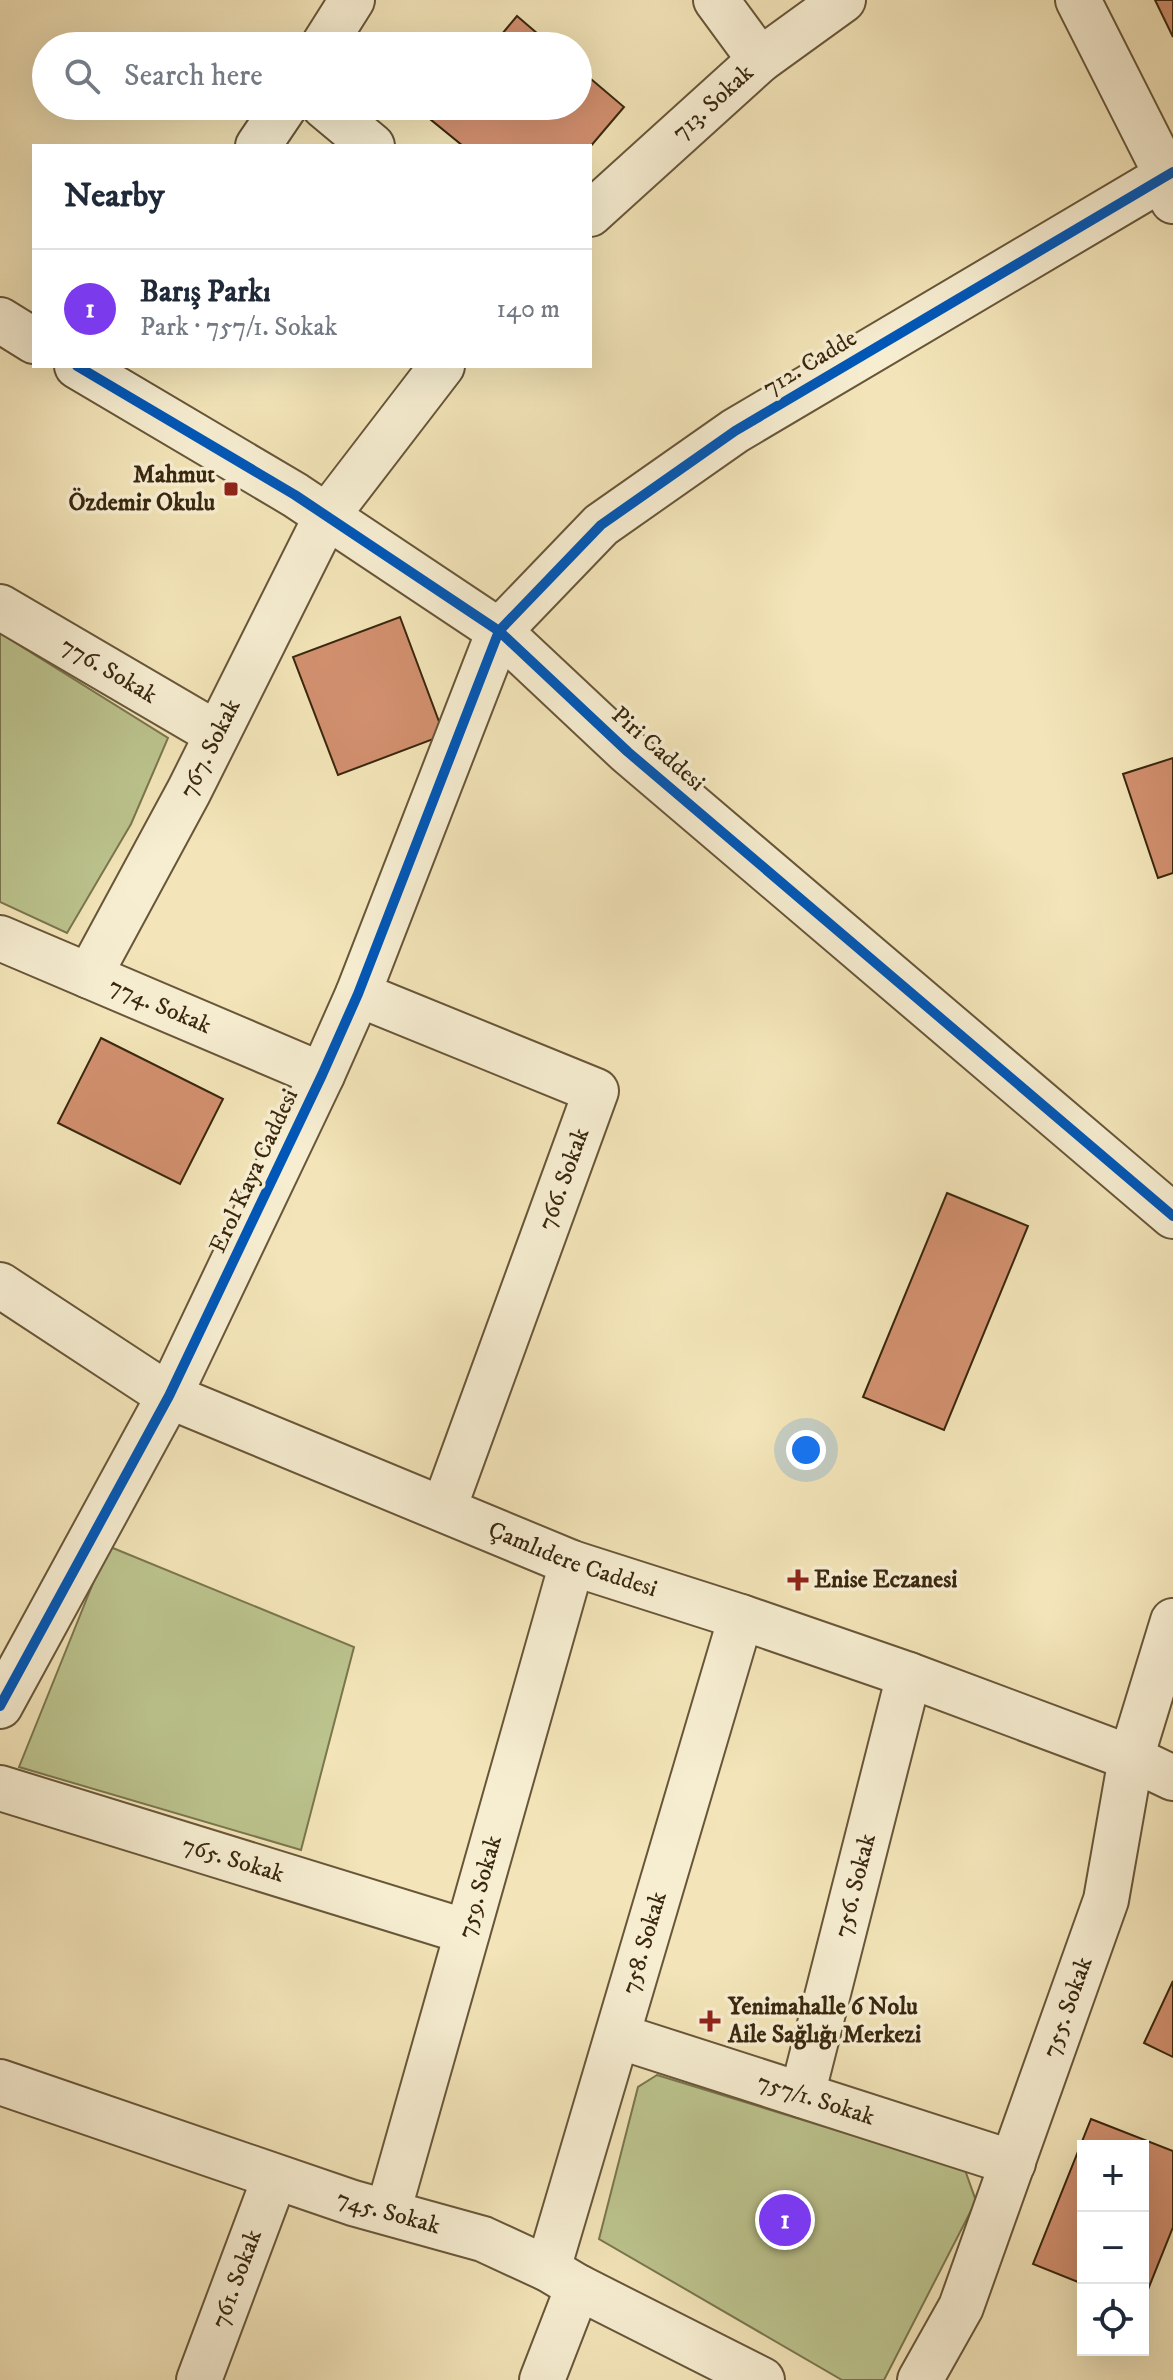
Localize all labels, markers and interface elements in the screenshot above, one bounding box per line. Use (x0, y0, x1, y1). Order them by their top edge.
search box (32, 32, 592, 120)
icon: search (60, 54, 104, 98)
text: Search here (124, 58, 263, 95)
street label: 713. Sokak (666, 58, 760, 147)
text: Nearby (64, 175, 165, 217)
text: Barış Parkı (140, 274, 271, 311)
text: 1 (85, 293, 95, 326)
text: 140 m (496, 293, 560, 326)
text: Park · 757/1. Sokak (140, 311, 337, 344)
street label: 712. Cadde (757, 323, 863, 403)
place label: Mahmut Özdemir Okulu (68, 460, 215, 518)
marker: Mahmut Özdemir Okulu (222, 480, 240, 498)
street label: 776. Sokak (55, 631, 162, 711)
street label: 767. Sokak (173, 694, 248, 803)
street label: Piri Caddesi (605, 700, 711, 798)
street label: 774. Sokak (104, 971, 216, 1041)
street label: Erol Kaya Caddesi (203, 1084, 305, 1258)
street label: 766. Sokak (532, 1124, 596, 1234)
your location (786, 1430, 826, 1470)
street label: Çamlıdere Caddesi (484, 1515, 661, 1604)
place label: Enise Eczanesi (814, 1565, 957, 1595)
marker: Enise Eczanesi (789, 1571, 807, 1589)
street label: 765. Sokak (178, 1830, 288, 1890)
street label: 756. Sokak (828, 1831, 883, 1941)
street label: 759. Sokak (451, 1832, 509, 1942)
street label: 758. Sokak (615, 1888, 674, 1998)
street label: 755. Sokak (1036, 1953, 1100, 2062)
place label: Yenimahalle 6 Nolu Aile Sağlığı Merkezi (727, 1992, 921, 2050)
marker: Yenimahalle 6 Nolu Aile Sağlığı Merkezi (699, 2010, 721, 2032)
street label: 757/1. Sokak (754, 2067, 878, 2133)
map controls (1077, 2140, 1149, 2356)
button: + (1077, 2140, 1149, 2212)
street label: 745. Sokak (333, 2184, 444, 2241)
pin: 1 (759, 2190, 811, 2250)
button: − (1077, 2212, 1149, 2284)
street label: 761. Sokak (205, 2225, 269, 2332)
button: locate (1077, 2284, 1149, 2356)

